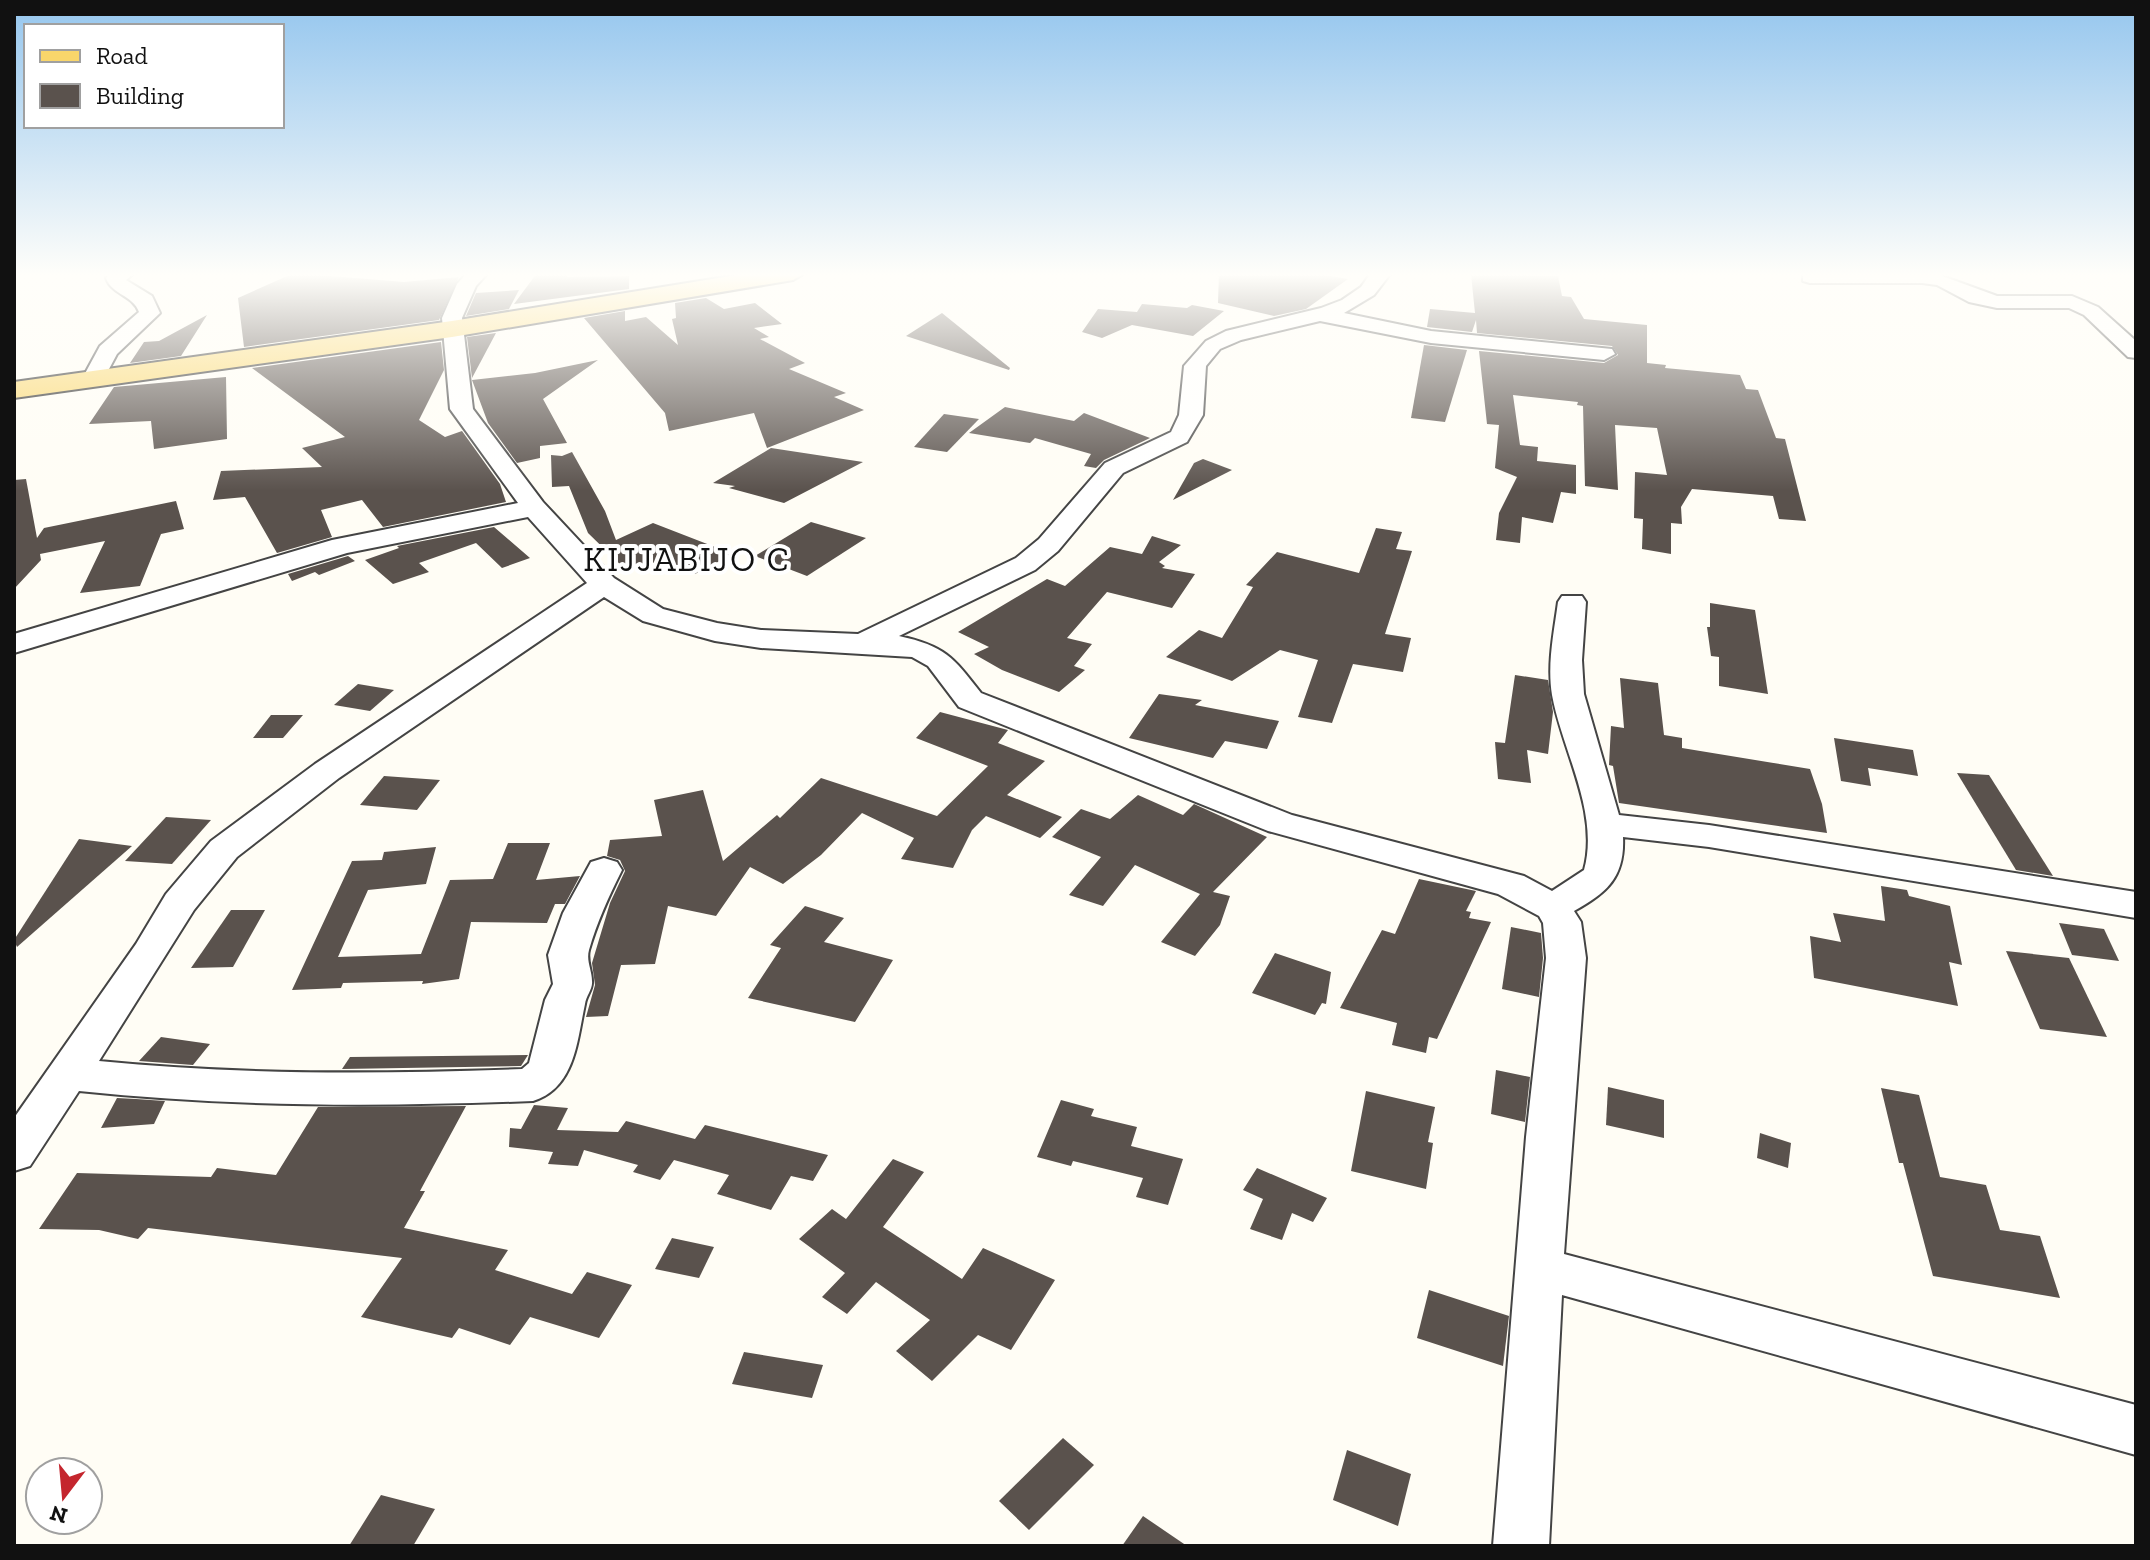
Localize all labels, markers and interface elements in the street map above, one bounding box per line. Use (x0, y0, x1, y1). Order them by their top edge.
legend (24, 24, 284, 128)
text: Road (96, 41, 148, 70)
text: Building (96, 81, 184, 110)
district label: KIJJABIJO C (583, 539, 791, 580)
north arrow (24, 1456, 104, 1536)
text: N (47, 1499, 70, 1530)

